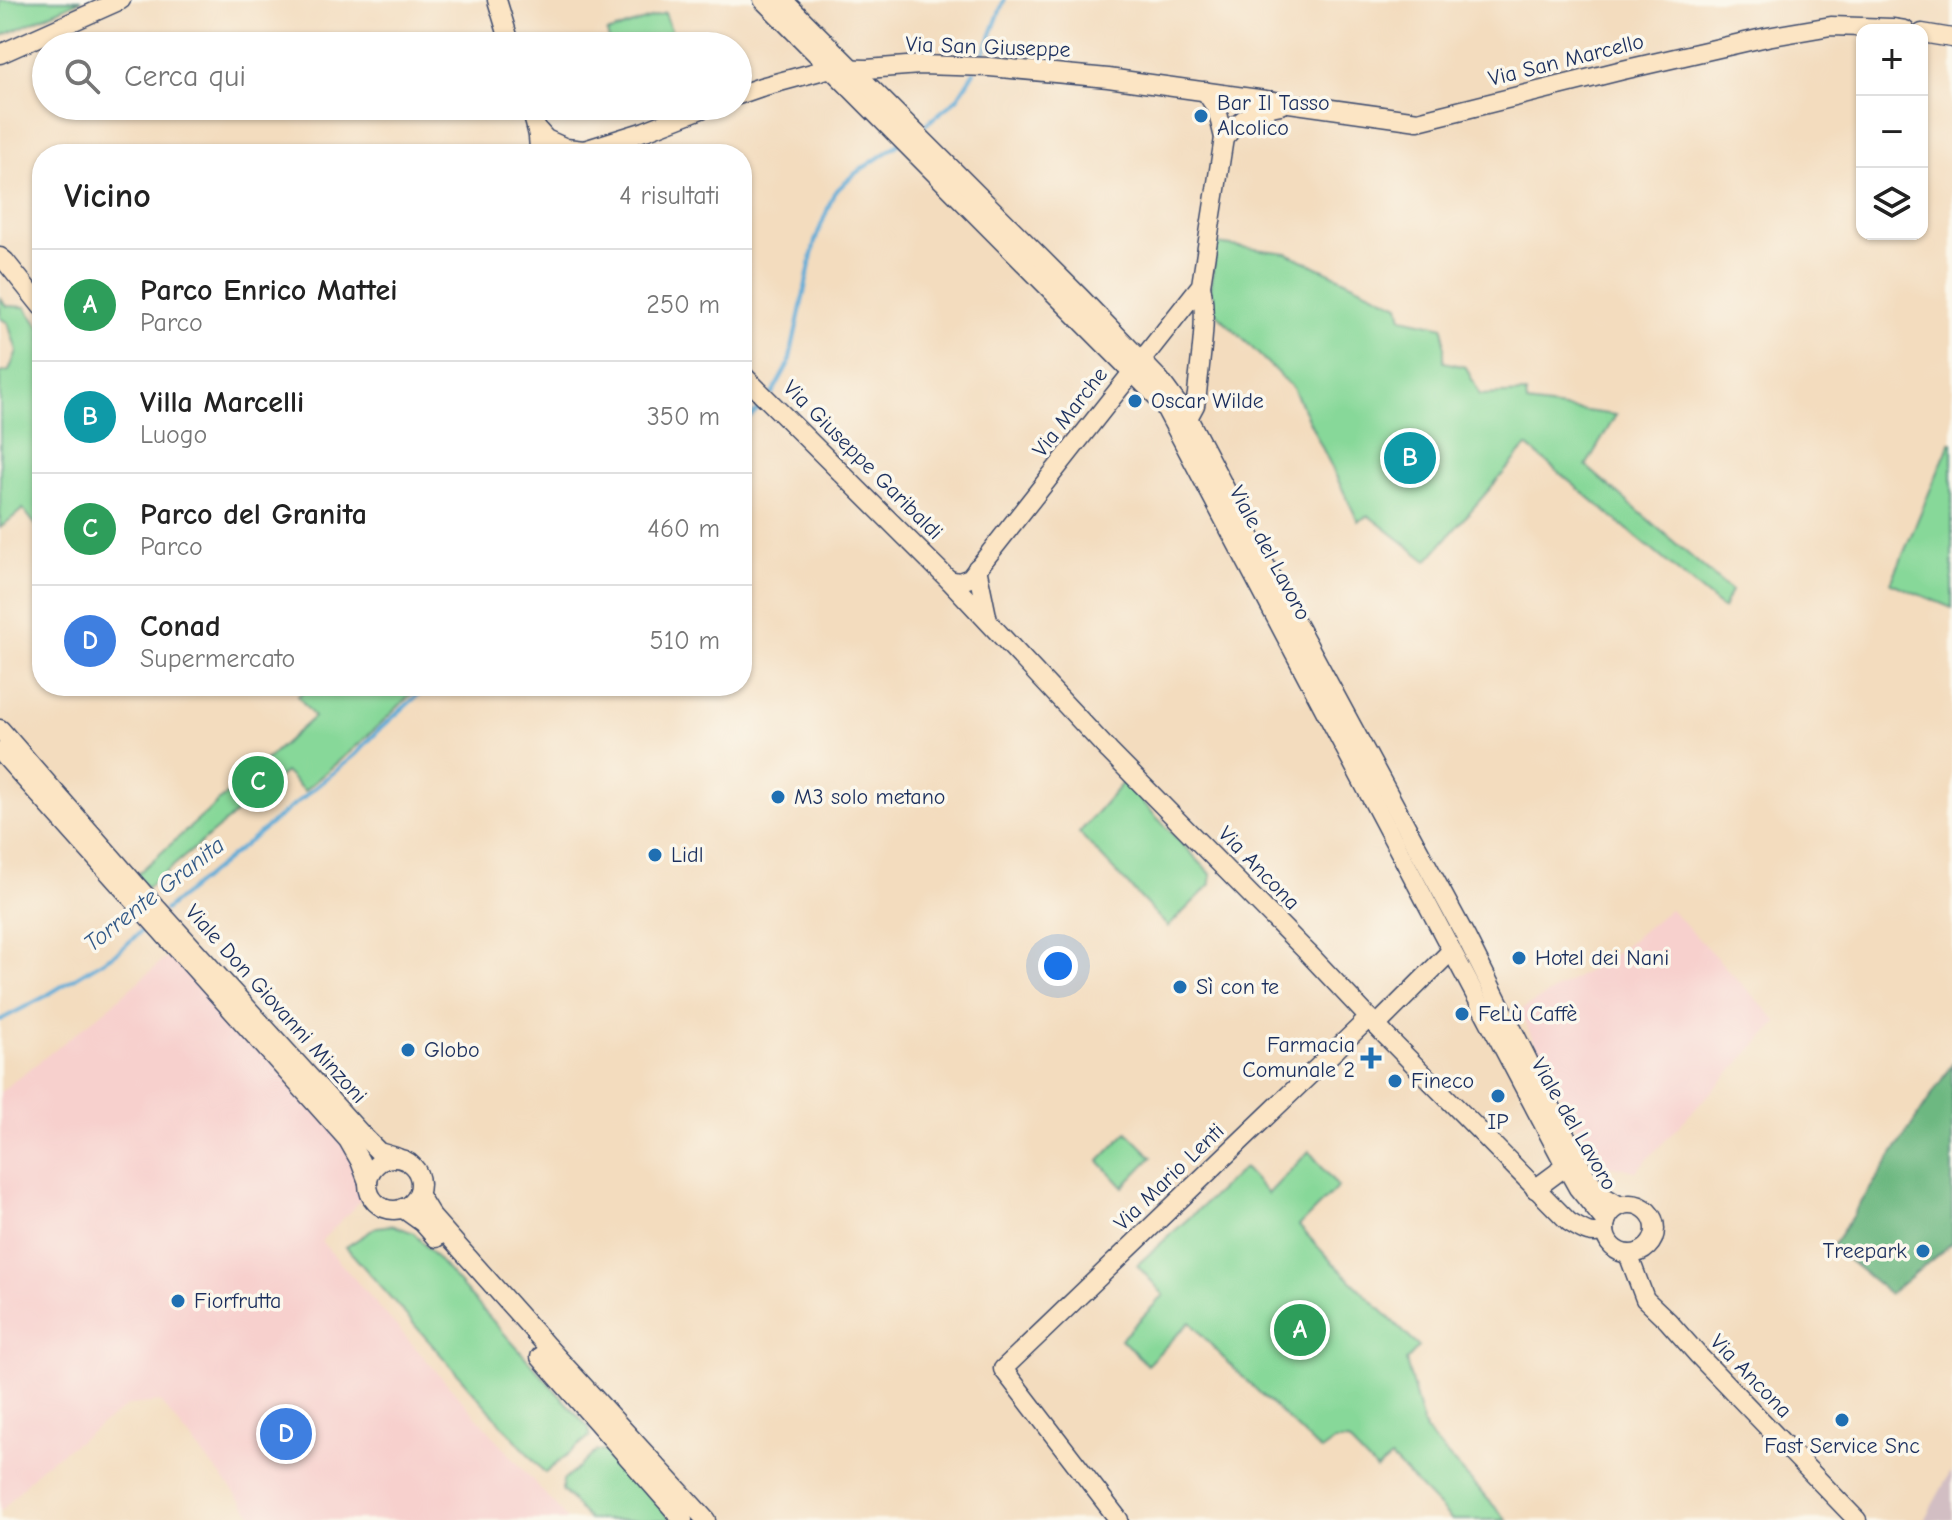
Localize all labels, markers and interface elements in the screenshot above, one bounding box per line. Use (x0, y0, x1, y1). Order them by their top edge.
map controls (1856, 24, 1928, 240)
button: + (1856, 24, 1928, 96)
street label: Via San Marcello (1486, 28, 1646, 92)
street label: Via San Giuseppe (905, 31, 1071, 63)
search box (32, 32, 752, 120)
icon: search (60, 54, 104, 98)
text: Cerca qui (124, 59, 246, 94)
place label: Bar Il Tasso Alcolico (1217, 90, 1330, 141)
button: − (1856, 96, 1928, 168)
marker: Bar Il Tasso Alcolico (1192, 107, 1210, 125)
button: layers (1856, 168, 1928, 240)
text: Vicino (64, 176, 151, 216)
text: 4 risultati (619, 181, 720, 211)
text: Parco Enrico Mattei (140, 273, 397, 308)
text: A (83, 290, 97, 320)
text: 250 m (646, 290, 720, 320)
text: Parco (140, 308, 203, 338)
street label: Via Marche (1027, 362, 1113, 462)
street label: Via Giuseppe Garibaldi (778, 375, 948, 545)
text: Villa Marcelli (140, 385, 304, 420)
place label: Oscar Wilde (1151, 388, 1264, 414)
marker: Oscar Wilde (1126, 392, 1144, 410)
text: B (82, 402, 98, 432)
text: 350 m (647, 402, 720, 432)
text: Luogo (140, 420, 207, 450)
pin: B (1384, 428, 1436, 488)
street label: Viale del Lavoro (1224, 481, 1316, 625)
text: Parco del Granita (140, 497, 367, 532)
text: C (82, 514, 98, 544)
text: 460 m (647, 514, 720, 544)
text: Parco (140, 532, 203, 562)
text: Conad (140, 609, 221, 644)
text: D (82, 626, 98, 656)
text: 510 m (650, 626, 720, 656)
text: Supermercato (140, 644, 295, 674)
pin: C (232, 752, 284, 812)
place label: M3 solo metano (794, 784, 945, 810)
marker: M3 solo metano (769, 788, 787, 806)
street label: Via Ancona (1213, 821, 1305, 915)
water label: Torrente Granita (78, 831, 230, 957)
place label: Lidl (671, 842, 703, 868)
marker: Lidl (646, 846, 664, 864)
street label: Viale Don Giovanni Minzoni (180, 899, 372, 1109)
place label: Hotel dei Nani (1535, 945, 1669, 971)
your location (1038, 946, 1078, 986)
marker: Hotel dei Nani (1510, 949, 1528, 967)
place label: Sì con te (1196, 974, 1279, 1000)
marker: Sì con te (1171, 978, 1189, 996)
place label: FeLù Caffè (1478, 1001, 1577, 1027)
marker: FeLù Caffè (1453, 1005, 1471, 1023)
place label: Farmacia Comunale 2 (1242, 1032, 1355, 1083)
place label: Globo (424, 1037, 480, 1063)
marker: Globo (399, 1041, 417, 1059)
marker: Farmacia Comunale 2 (1362, 1049, 1380, 1067)
street label: Viale del Lavoro (1526, 1053, 1622, 1195)
place label: Fineco (1411, 1068, 1474, 1094)
marker: Fineco (1386, 1072, 1404, 1090)
marker: IP (1489, 1087, 1507, 1105)
place label: IP (1488, 1109, 1508, 1135)
street label: Via Mario Lenti (1109, 1118, 1229, 1236)
place label: Treepark (1823, 1238, 1907, 1264)
marker: Treepark (1914, 1242, 1932, 1260)
place label: Fiorfrutta (194, 1288, 281, 1314)
marker: Fiorfrutta (169, 1292, 187, 1310)
pin: A (1274, 1300, 1326, 1360)
street label: Via Ancona (1705, 1329, 1797, 1423)
pin: D (260, 1404, 312, 1464)
marker: Fast Service Snc (1833, 1411, 1851, 1429)
place label: Fast Service Snc (1764, 1433, 1920, 1459)

